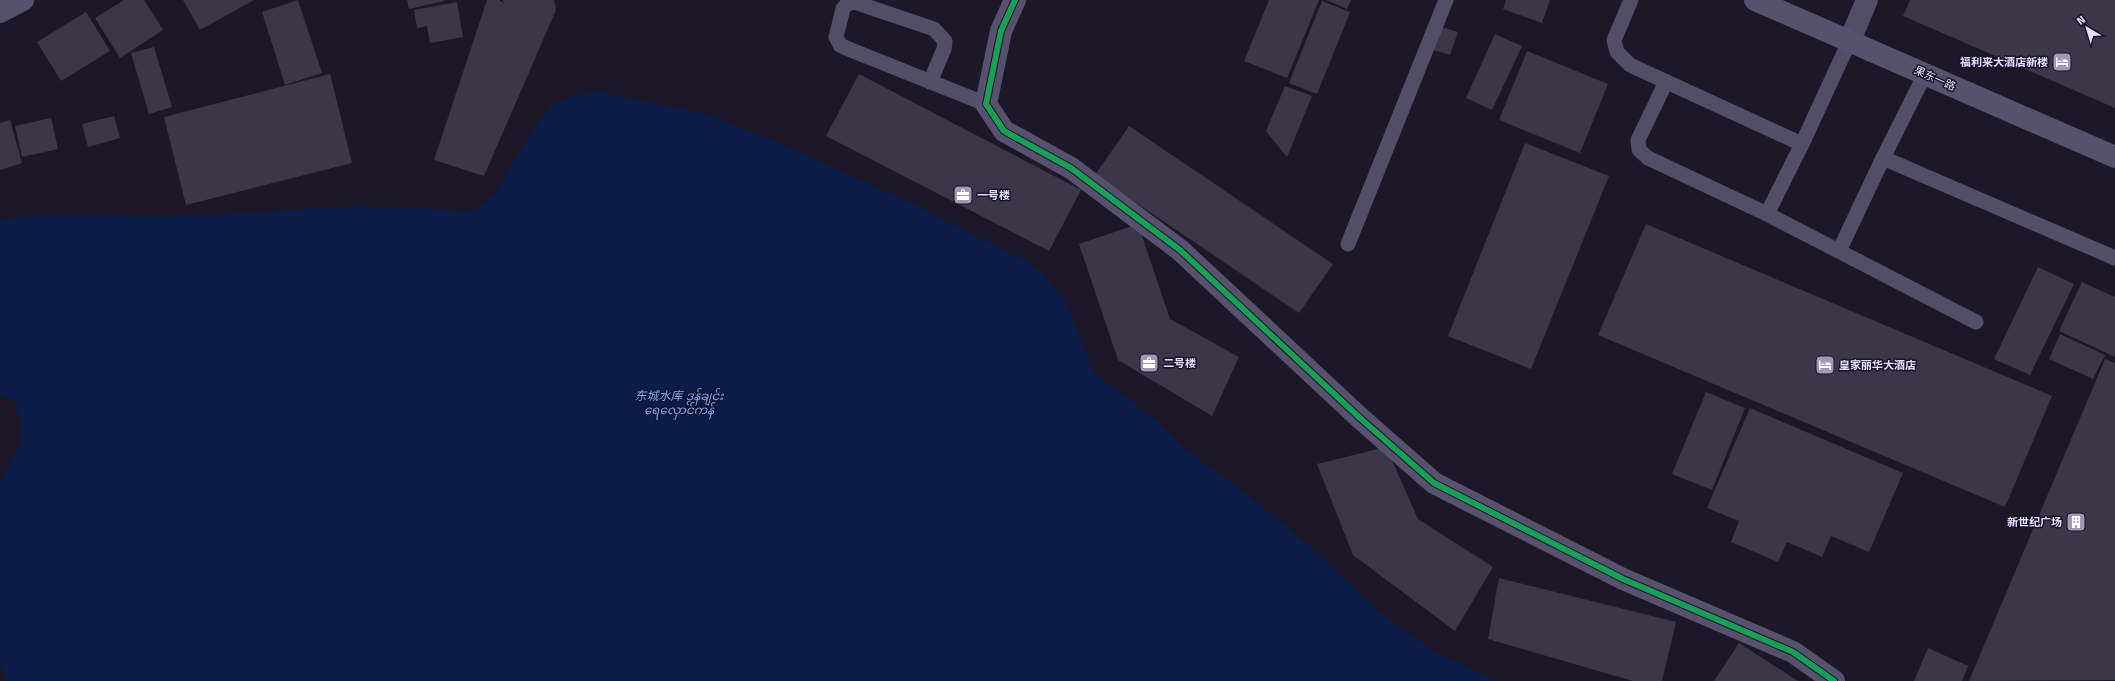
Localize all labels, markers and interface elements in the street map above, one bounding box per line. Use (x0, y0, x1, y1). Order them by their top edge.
north arrow (2067, 8, 2107, 48)
text: N (2074, 13, 2088, 28)
hotel icon: 福利来大酒店新楼 (2051, 51, 2073, 73)
place label: 福利来大酒店新楼 (1960, 56, 2048, 69)
street label: 果东一路 (1912, 64, 1958, 93)
office icon: 一号楼 (952, 184, 974, 206)
place label: 一号楼 (977, 189, 1010, 202)
office icon: 二号楼 (1138, 352, 1160, 374)
hotel icon: 皇家丽华大酒店 (1814, 354, 1836, 376)
place label: 二号楼 (1163, 357, 1196, 370)
place label: 皇家丽华大酒店 (1839, 359, 1916, 372)
water label: 东城水库 ဒွန်ချင်း ရေလှောင်ကန် (635, 387, 724, 420)
building icon: 新世纪广场 (2065, 511, 2087, 533)
place label: 新世纪广场 (2007, 516, 2062, 529)

